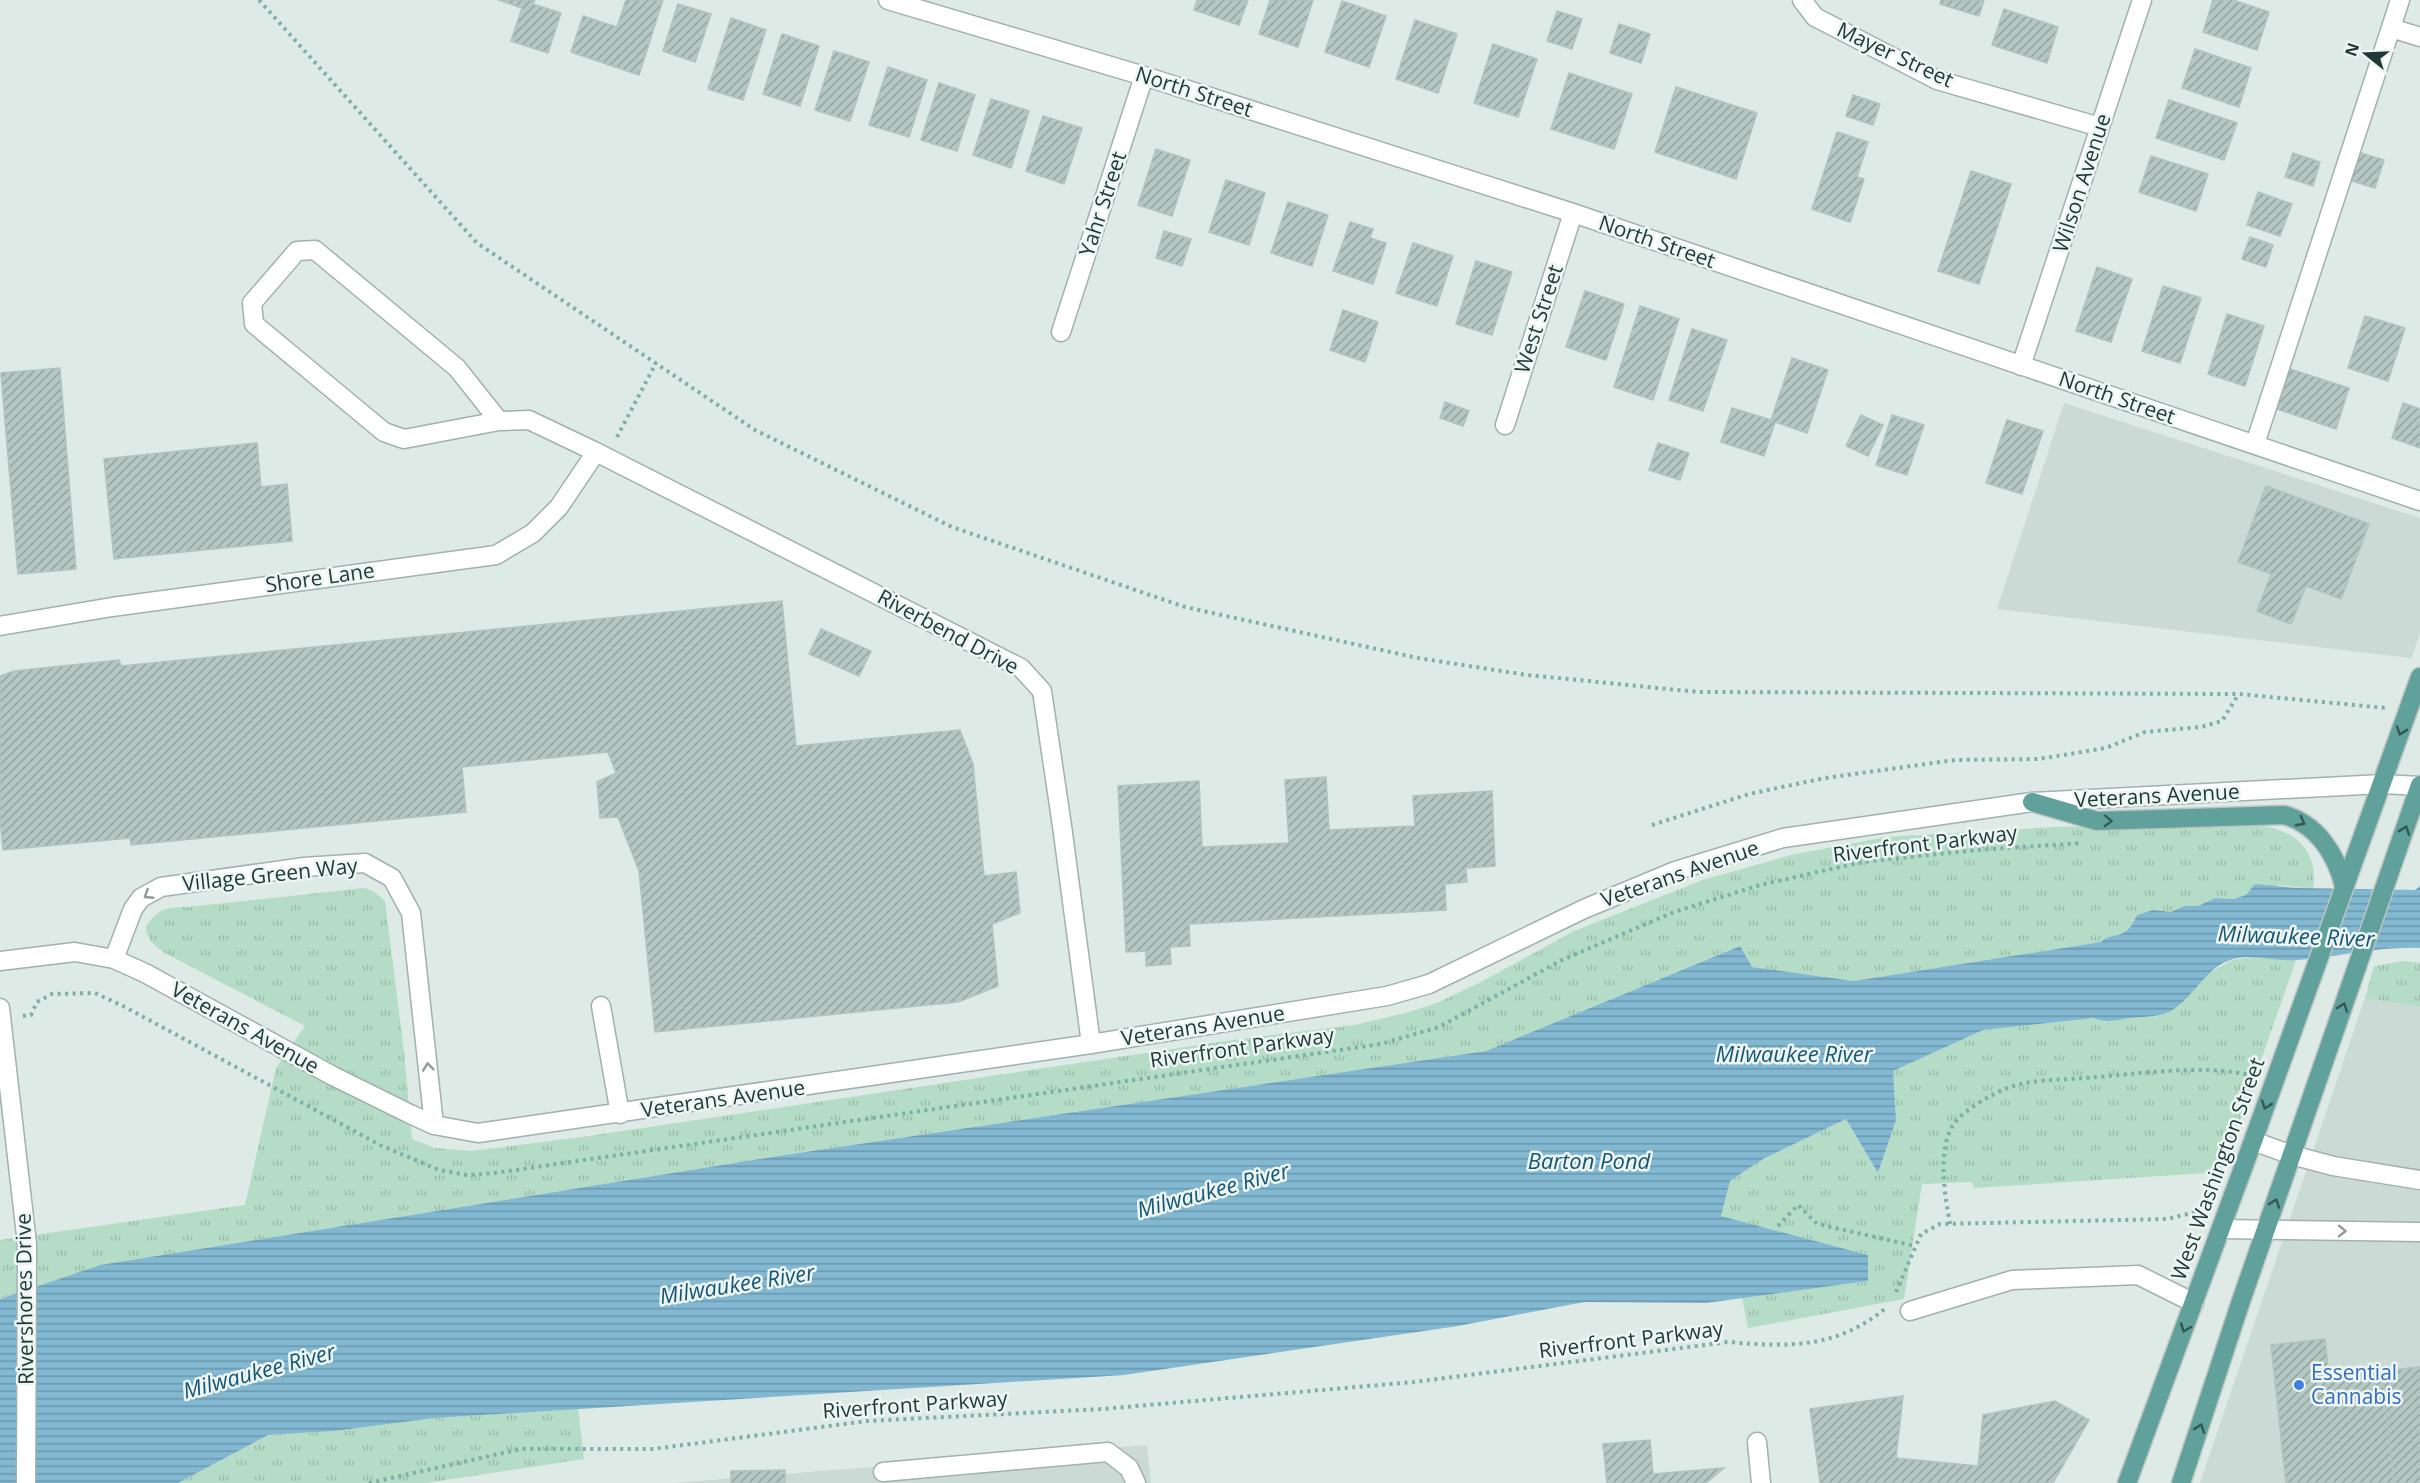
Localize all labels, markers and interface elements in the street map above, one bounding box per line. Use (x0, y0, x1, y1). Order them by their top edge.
street label: Mayer Street (1833, 15, 1958, 93)
north arrow (2336, 24, 2396, 84)
text: N (2339, 40, 2364, 59)
street label: North Street (1132, 59, 1256, 123)
street label: Wilson Avenue (2045, 110, 2117, 256)
street label: Yahr Street (1072, 148, 1132, 260)
street label: North Street (1595, 208, 1719, 274)
street label: West Street (1507, 261, 1569, 377)
street label: North Street (2055, 364, 2179, 430)
street label: Shore Lane (263, 555, 376, 599)
street label: Riverbend Drive (873, 582, 1024, 680)
one-way arrow (2396, 725, 2409, 735)
street label: Veterans Avenue (2074, 777, 2240, 813)
one-way arrow (2104, 815, 2113, 828)
one-way arrow (2295, 815, 2306, 826)
street label: Riverfront Parkway (1831, 818, 2019, 868)
one-way arrow (2398, 825, 2410, 836)
street label: Veterans Avenue (1597, 833, 1762, 913)
street label: Village Green Way (181, 851, 359, 897)
one-way arrow (144, 888, 154, 900)
water label: Milwaukee River (2217, 917, 2376, 953)
street label: Veterans Avenue (166, 975, 325, 1079)
street label: Veterans Avenue (1119, 998, 1287, 1052)
one-way arrow (2336, 1002, 2349, 1013)
street label: Riverfront Parkway (1148, 1020, 1336, 1074)
water label: Milwaukee River (1716, 1038, 1874, 1068)
street label: West Washington Street (2164, 1054, 2270, 1284)
one-way arrow (422, 1063, 435, 1072)
street label: Veterans Avenue (639, 1073, 807, 1123)
one-way arrow (2260, 1099, 2273, 1110)
water label: Barton Pond (1528, 1145, 1652, 1175)
water label: Milwaukee River (1133, 1154, 1294, 1224)
one-way arrow (2268, 1198, 2281, 1209)
street label: Rivershores Drive (9, 1213, 39, 1385)
one-way arrow (2338, 1225, 2347, 1237)
water label: Milwaukee River (657, 1256, 818, 1310)
street label: Riverfront Parkway (1537, 1314, 1725, 1364)
one-way arrow (2179, 1322, 2192, 1333)
water label: Milwaukee River (179, 1335, 340, 1405)
place label: Essential Cannabis (2311, 1358, 2401, 1410)
marker: Essential Cannabis (2292, 1378, 2306, 1392)
street label: Riverfront Parkway (821, 1384, 1009, 1424)
one-way arrow (2192, 1423, 2205, 1434)

